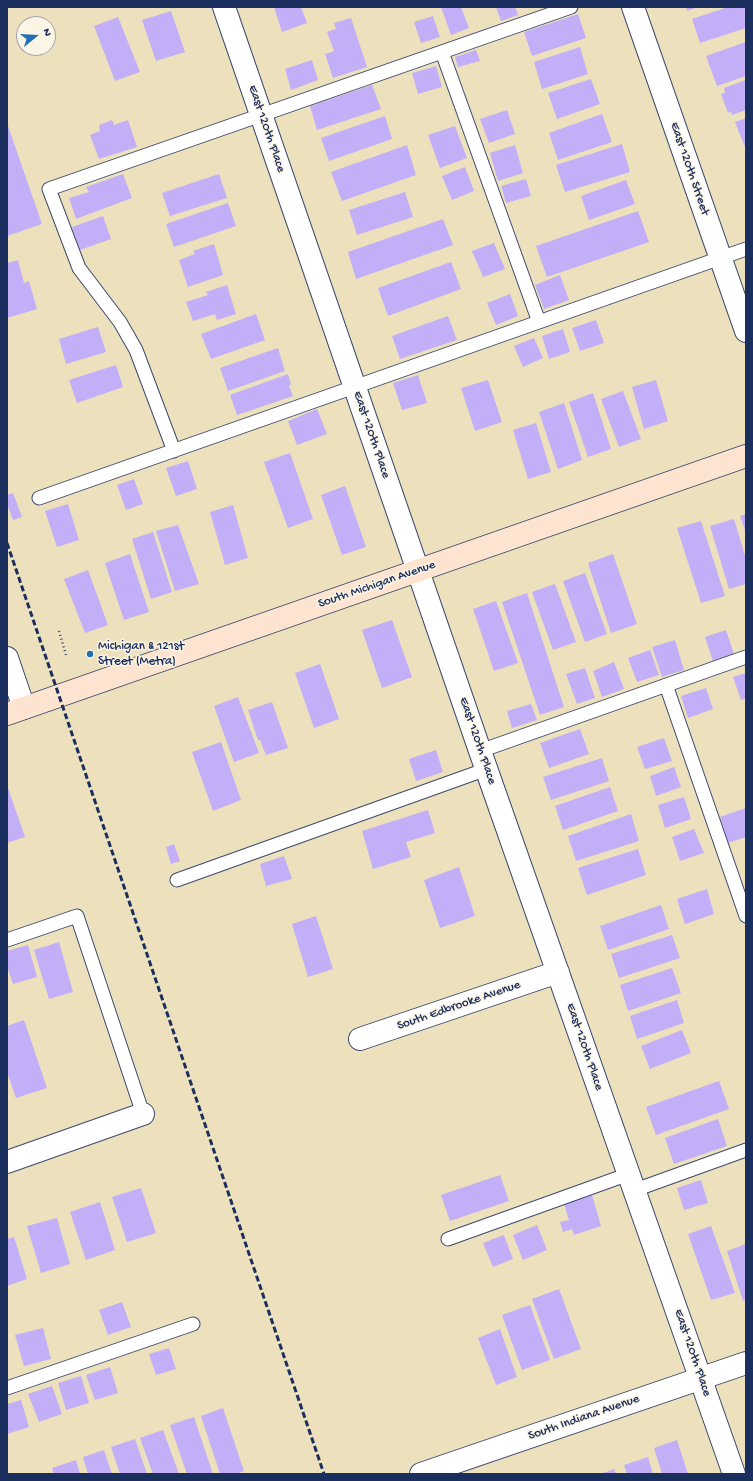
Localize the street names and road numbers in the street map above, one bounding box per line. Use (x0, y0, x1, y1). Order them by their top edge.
street label: East 120th Place (244, 83, 288, 175)
street label: East 120th Street (666, 120, 712, 218)
street label: East 120th Place (349, 389, 393, 481)
street label: South Michigan Avenue (316, 558, 438, 612)
street label: East 120th Place (455, 695, 499, 787)
street label: South Edbrooke Avenue (395, 978, 523, 1034)
street label: East 120th Place (562, 1001, 606, 1093)
street label: East 120th Place (670, 1307, 714, 1399)
street label: South Indiana Avenue (526, 1392, 642, 1444)

